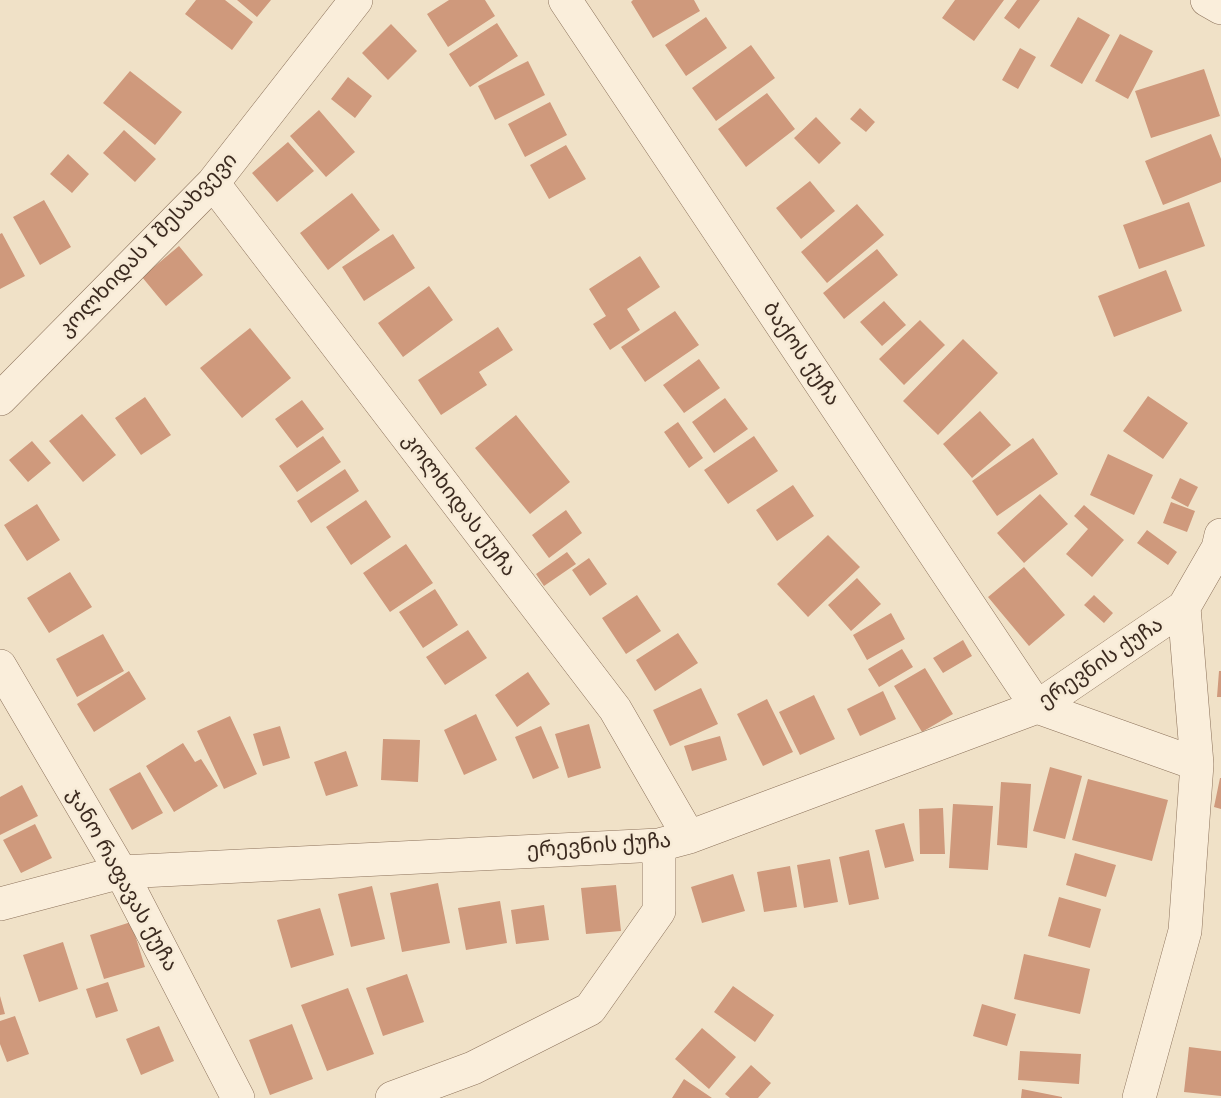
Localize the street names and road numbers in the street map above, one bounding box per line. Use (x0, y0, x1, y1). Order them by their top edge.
street label: კოლხიდას I შესახვევი (53, 148, 243, 342)
street label: ბაქოს ქუჩა (757, 297, 845, 411)
street label: კოლხიდას ქუჩა (397, 428, 521, 582)
street label: ერევნის ქუჩა (1034, 612, 1168, 714)
street label: ჯანო რაფავას ქუჩა (61, 784, 183, 976)
street label: ერევნის ქუჩა (526, 828, 672, 864)

